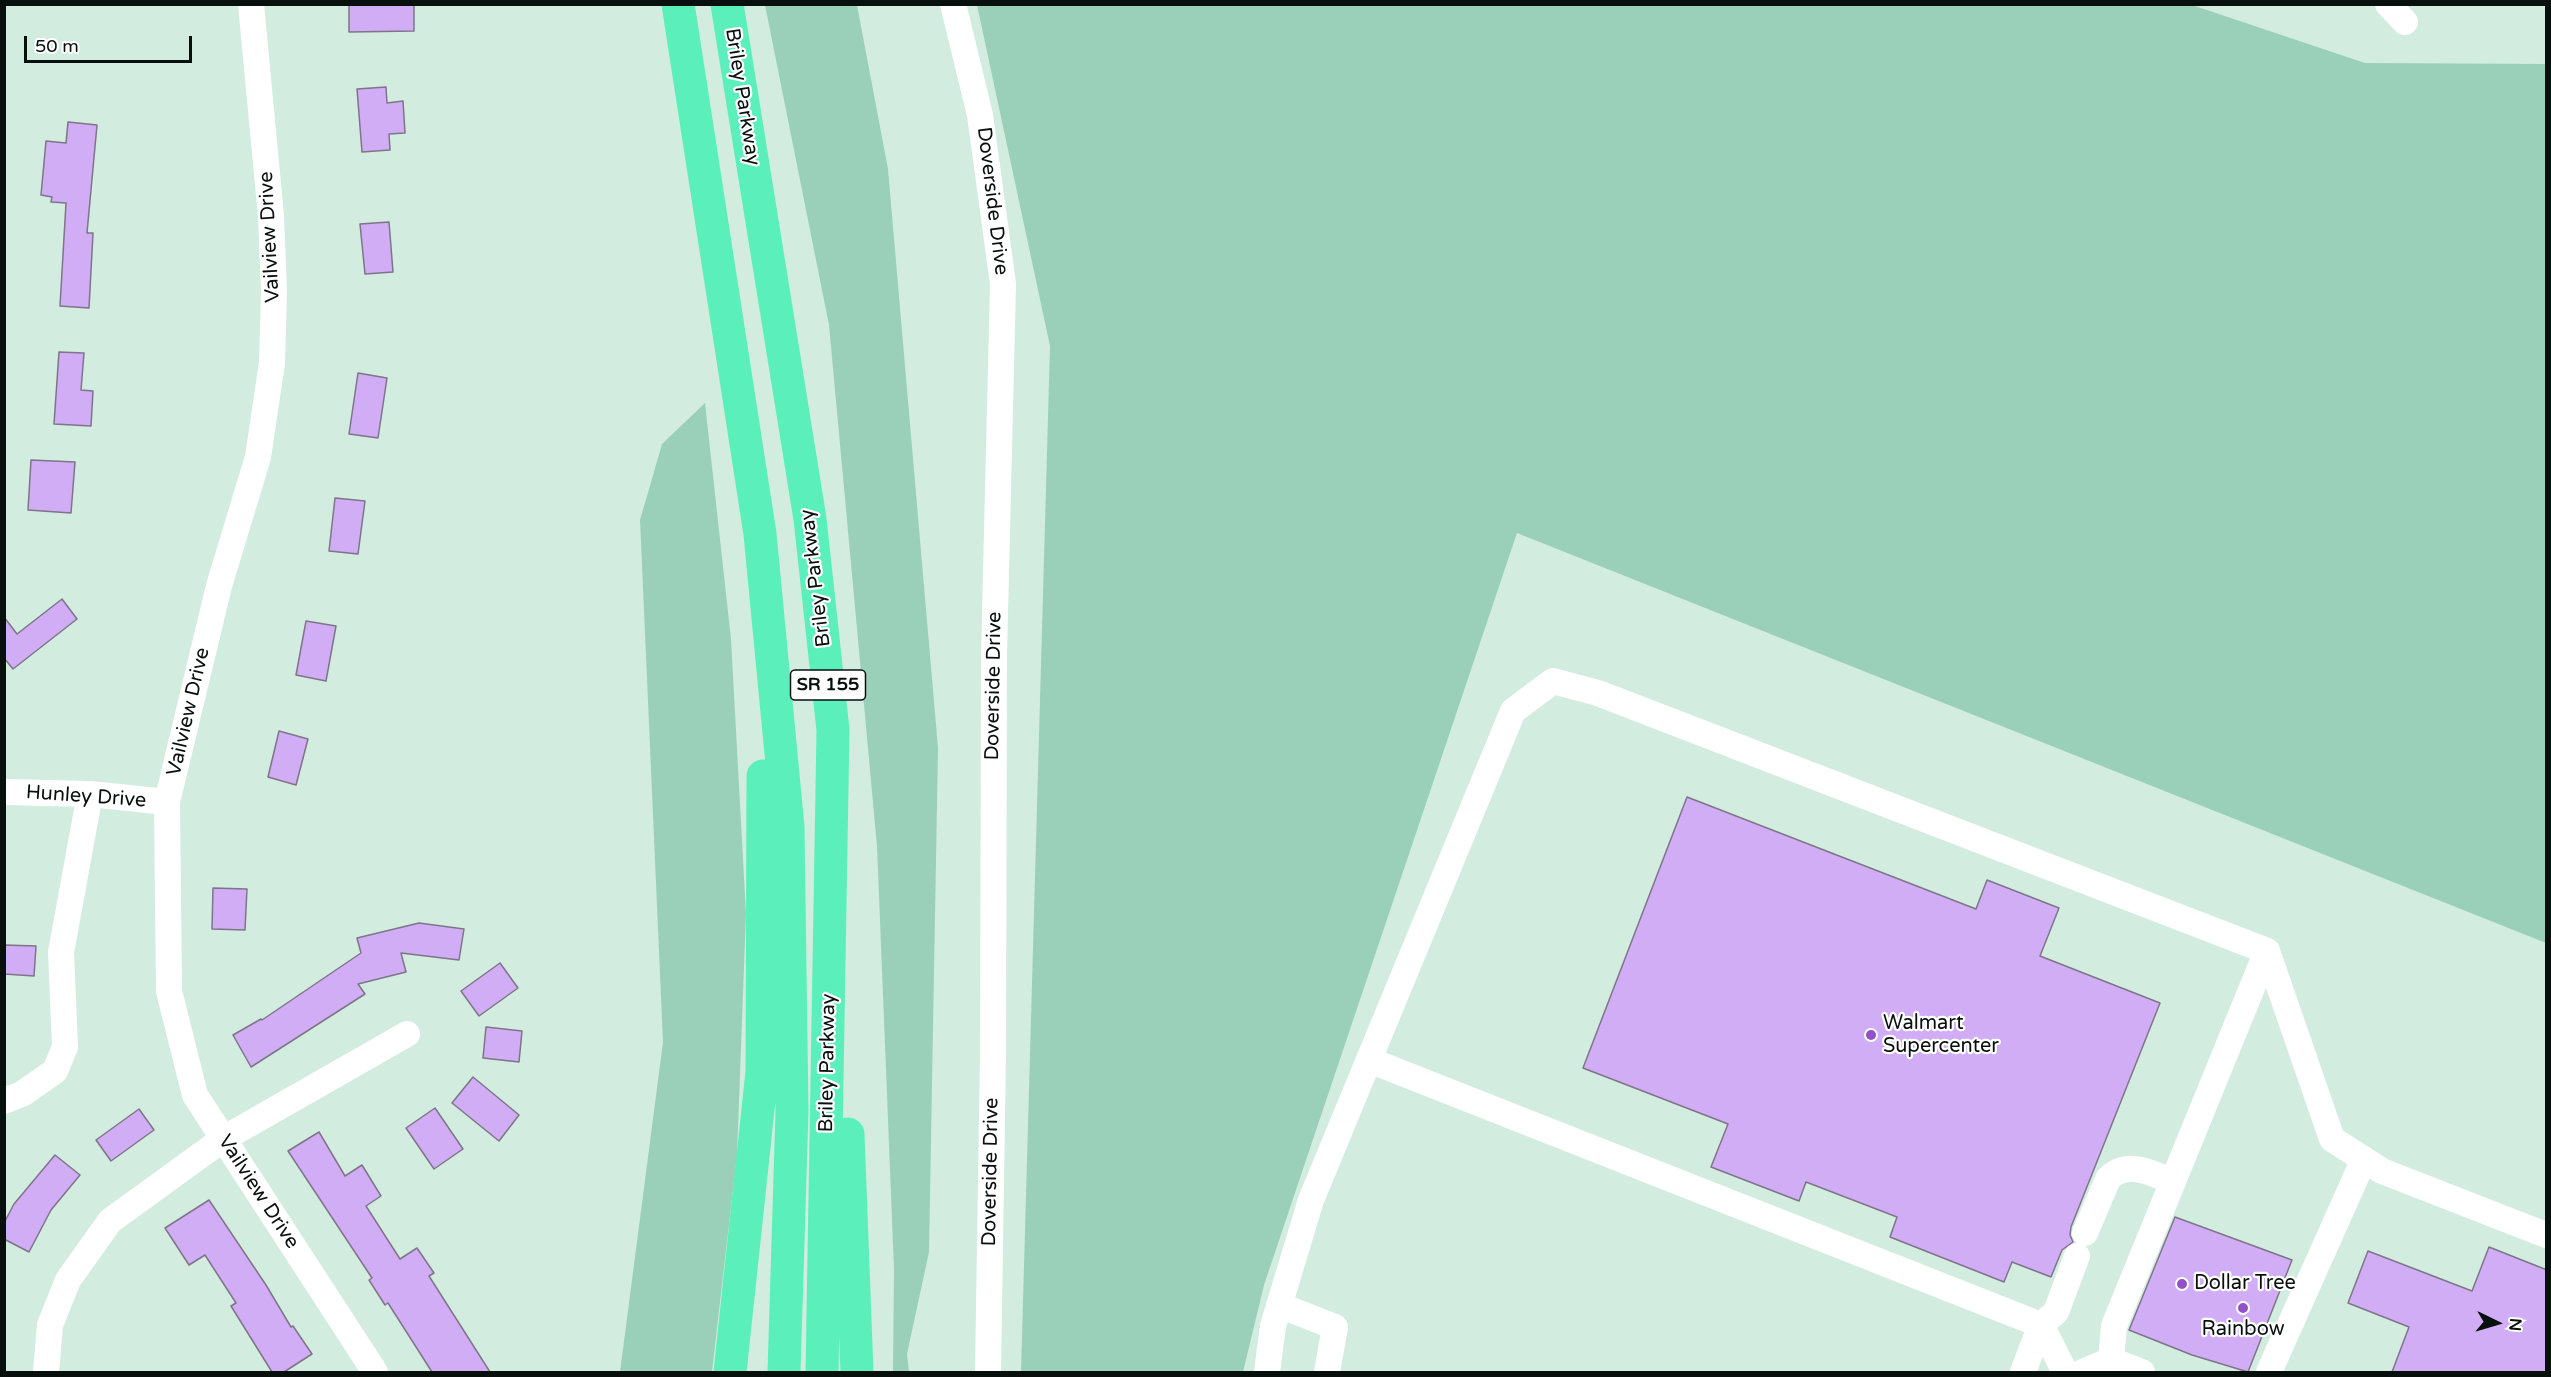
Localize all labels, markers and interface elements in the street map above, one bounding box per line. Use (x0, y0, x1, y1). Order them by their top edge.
scale bar (27, 24, 195, 62)
street label: Briley Parkway (719, 27, 765, 167)
text: 50 m (35, 35, 79, 57)
street label: Doverside Drive (971, 126, 1013, 276)
street label: Vailview Drive (255, 171, 285, 303)
street label: Briley Parkway (796, 508, 836, 648)
street label: Doverside Drive (981, 611, 1007, 761)
street label: Vailview Drive (163, 645, 215, 779)
road number: SR 155 (790, 670, 866, 700)
street label: Hunley Drive (25, 781, 147, 813)
street label: Briley Parkway (815, 993, 841, 1133)
place label: Walmart Supercenter (1883, 1012, 1999, 1059)
marker: Walmart Supercenter (1864, 1028, 1878, 1042)
street label: Doverside Drive (978, 1097, 1004, 1247)
street label: Vailview Drive (212, 1130, 304, 1254)
place label: Dollar Tree (2194, 1272, 2296, 1296)
marker: Dollar Tree (2175, 1277, 2189, 1291)
north arrow (2467, 1293, 2527, 1353)
marker: Rainbow (2236, 1301, 2250, 1315)
text: N (2504, 1317, 2525, 1332)
place label: Rainbow (2201, 1318, 2285, 1342)

